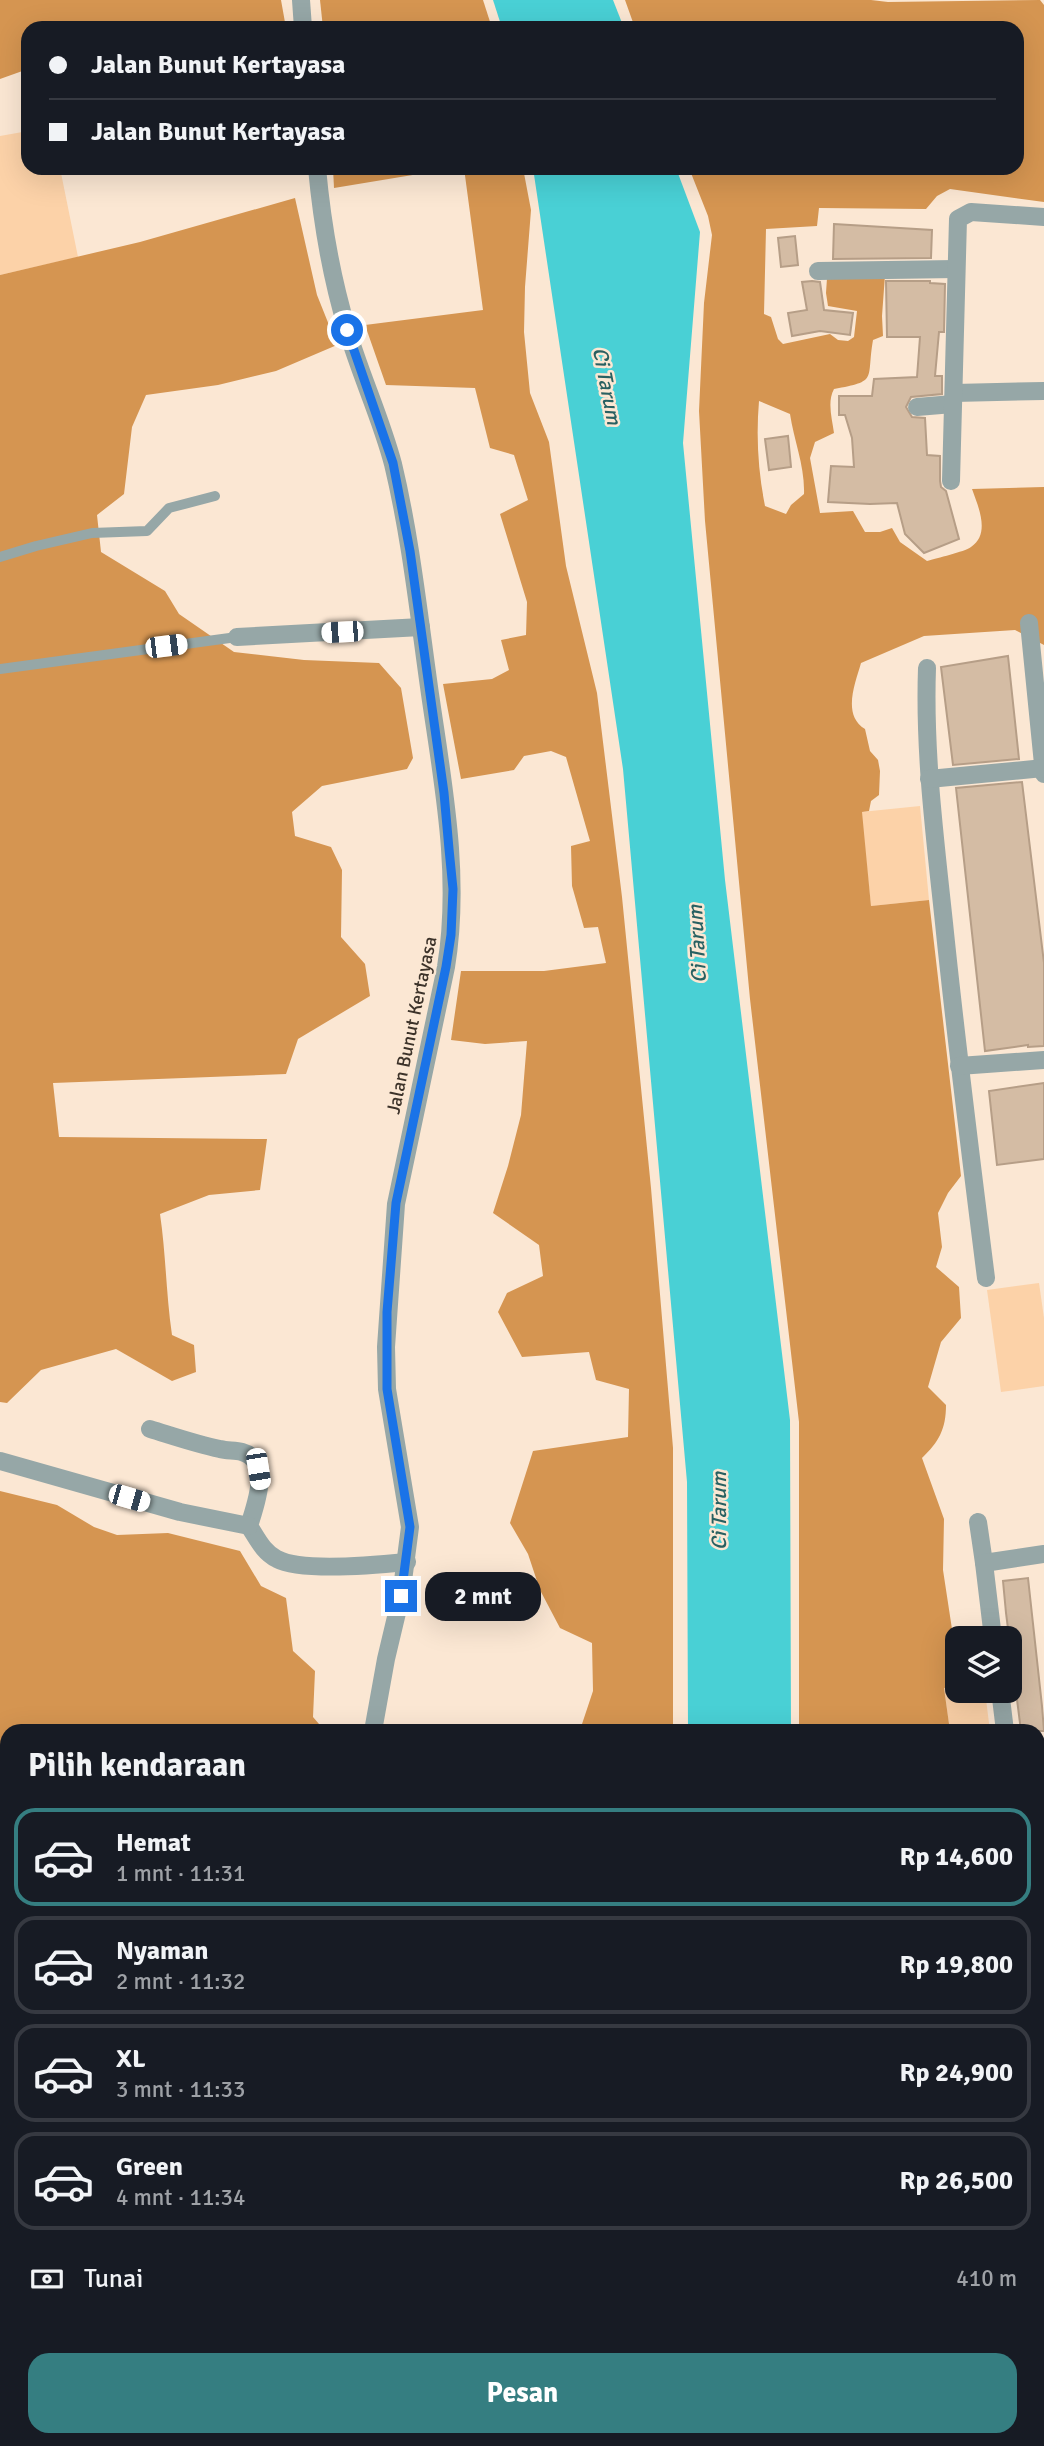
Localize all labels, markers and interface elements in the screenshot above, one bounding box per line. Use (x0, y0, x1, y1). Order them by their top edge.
text: Jalan Bunut Kertayasa (91, 49, 345, 81)
text: Jalan Bunut Kertayasa (91, 116, 345, 148)
route start (331, 314, 363, 346)
water label: Ci Tarum (587, 345, 627, 428)
car (321, 620, 364, 644)
car (144, 633, 189, 659)
water label: Ci Tarum (682, 903, 712, 984)
street label: Jalan Bunut Kertayasa (381, 934, 443, 1116)
car (245, 1447, 272, 1491)
water label: Ci Tarum (706, 1471, 732, 1550)
car (106, 1482, 153, 1514)
callout: 2 mnt (426, 1572, 541, 1620)
route end (385, 1580, 417, 1612)
text: 2 mnt (454, 1582, 512, 1611)
map controls (945, 1626, 1022, 1703)
button: layers (945, 1626, 1022, 1703)
text: Pilih kendaraan (28, 1746, 246, 1785)
icon: car (32, 1826, 95, 1889)
text: Hemat (116, 1827, 191, 1859)
text: Rp 14,600 (899, 1841, 1013, 1873)
text: 1 mnt · 11:31 (116, 1859, 245, 1888)
icon: car (32, 1934, 95, 1997)
text: Nyaman (116, 1935, 209, 1967)
text: Rp 19,800 (899, 1949, 1013, 1981)
text: 2 mnt · 11:32 (116, 1967, 245, 1996)
icon: car (32, 2042, 95, 2105)
text: XL (116, 2043, 146, 2075)
text: Rp 24,900 (899, 2057, 1013, 2089)
text: 3 mnt · 11:33 (116, 2075, 245, 2104)
icon: car (32, 2150, 95, 2213)
text: Green (116, 2151, 183, 2183)
text: Rp 26,500 (899, 2165, 1013, 2197)
text: 4 mnt · 11:34 (116, 2183, 245, 2212)
icon: cash (28, 2260, 66, 2298)
text: Tunai (84, 2263, 143, 2295)
text: 410 m (956, 2264, 1017, 2293)
button: Pesan (28, 2353, 1017, 2433)

